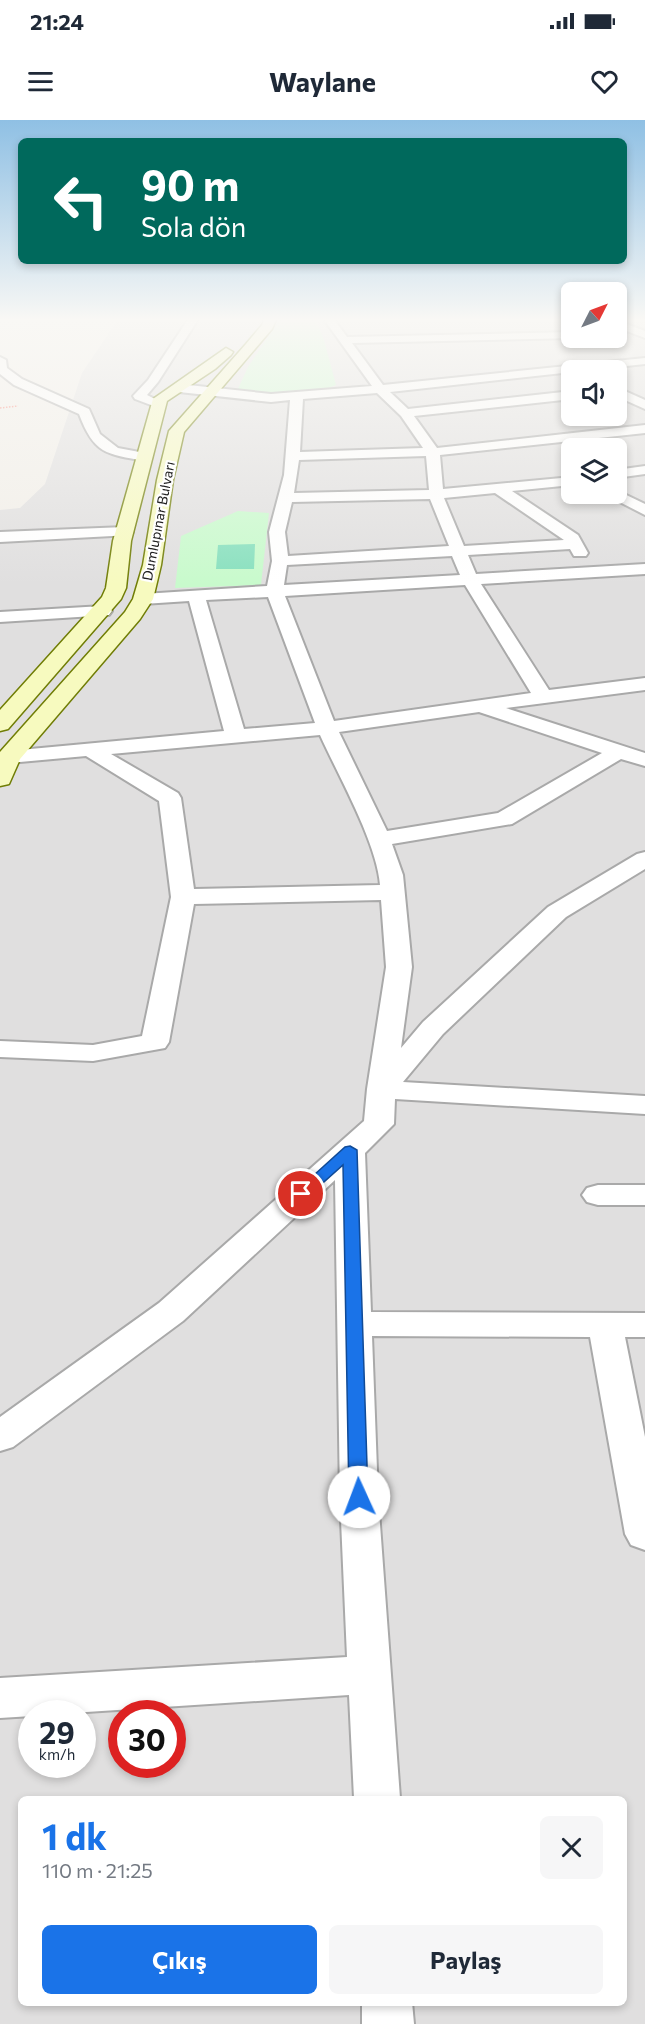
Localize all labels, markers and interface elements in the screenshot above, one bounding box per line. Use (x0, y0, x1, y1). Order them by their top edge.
text: 21:24 (30, 8, 84, 35)
icon: menu (24, 65, 57, 98)
text: Waylane (269, 65, 376, 98)
icon: heart (588, 65, 621, 98)
text: 90 m (141, 158, 240, 210)
icon: left (42, 162, 120, 240)
text: Sola dön (141, 210, 246, 243)
north arrow (561, 282, 627, 348)
map controls (561, 282, 627, 504)
button: sound (561, 360, 627, 426)
button: layers (561, 438, 627, 504)
street label: Dumlupınar Bulvarı (138, 460, 178, 582)
pin (275, 1168, 326, 1219)
icon: arrive (284, 1177, 317, 1210)
position arrow (327, 1465, 391, 1529)
speed limit sign: 30 (108, 1700, 186, 1778)
text: 29 (39, 1713, 75, 1750)
text: km/h (39, 1745, 75, 1763)
text: 1 dk (42, 1813, 107, 1857)
button: close (540, 1816, 603, 1879)
text: 110 m · 21:25 (42, 1858, 153, 1882)
button: Çıkış (42, 1925, 317, 1994)
button: Paylaş (329, 1925, 603, 1994)

